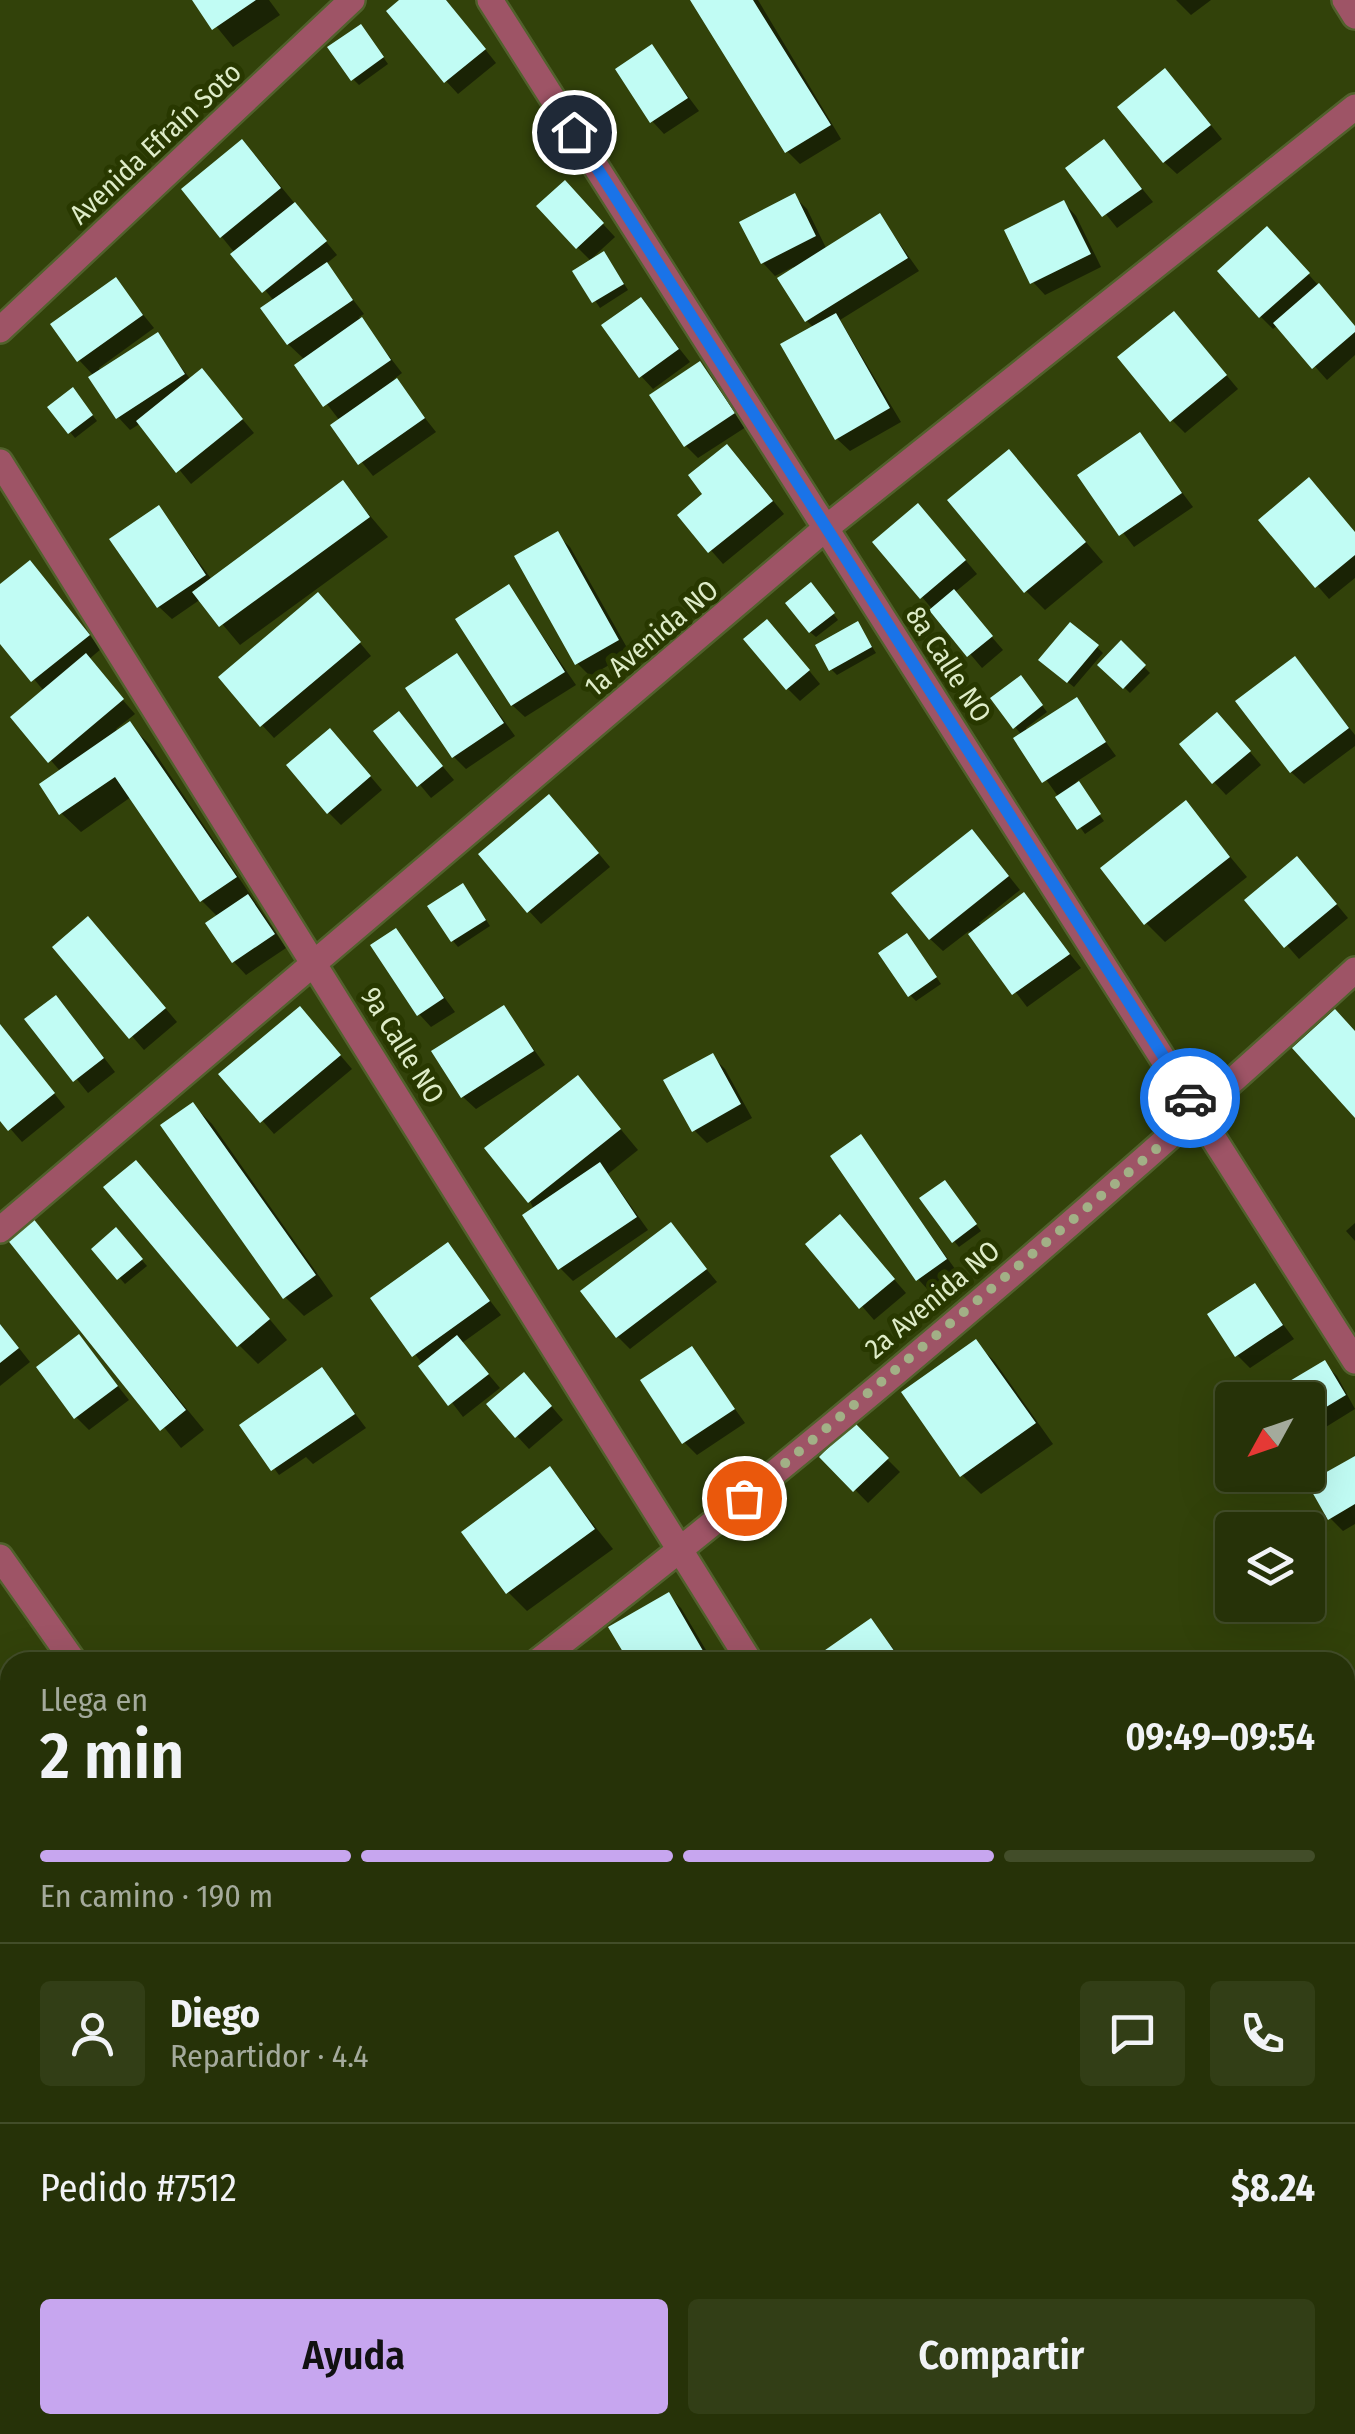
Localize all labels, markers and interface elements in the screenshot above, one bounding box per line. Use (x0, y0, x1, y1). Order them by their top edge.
street label: Avenida Efraín Soto (63, 56, 248, 231)
pin (532, 90, 617, 175)
icon: home (547, 105, 602, 160)
street label: 1a Avenida NO (578, 573, 725, 704)
street label: 8a Calle NO (899, 600, 998, 728)
street label: 9a Calle NO (354, 981, 451, 1109)
courier (1140, 1048, 1240, 1148)
icon: car (1163, 1071, 1218, 1126)
street label: 2a Avenida NO (858, 1234, 1006, 1365)
north arrow (1215, 1382, 1325, 1492)
map controls (1215, 1382, 1325, 1622)
pin (702, 1456, 787, 1541)
icon: bag (717, 1471, 772, 1526)
button: layers (1215, 1512, 1325, 1622)
text: Llega en (40, 1681, 148, 1719)
text: 09:49–09:54 (1125, 1714, 1315, 1760)
text: 2 min (40, 1717, 184, 1795)
text: En camino · 190 m (40, 1877, 273, 1915)
button: person (40, 1981, 145, 2086)
button: chat (1080, 1981, 1185, 2086)
button: phone (1210, 1981, 1315, 2086)
text: Diego (170, 1991, 260, 2037)
text: Repartidor · 4.4 (170, 2037, 369, 2075)
text: Pedido #7512 (40, 2165, 237, 2211)
text: $8.24 (1231, 2165, 1315, 2211)
button: Ayuda (40, 2299, 668, 2414)
button: Compartir (688, 2299, 1315, 2414)

